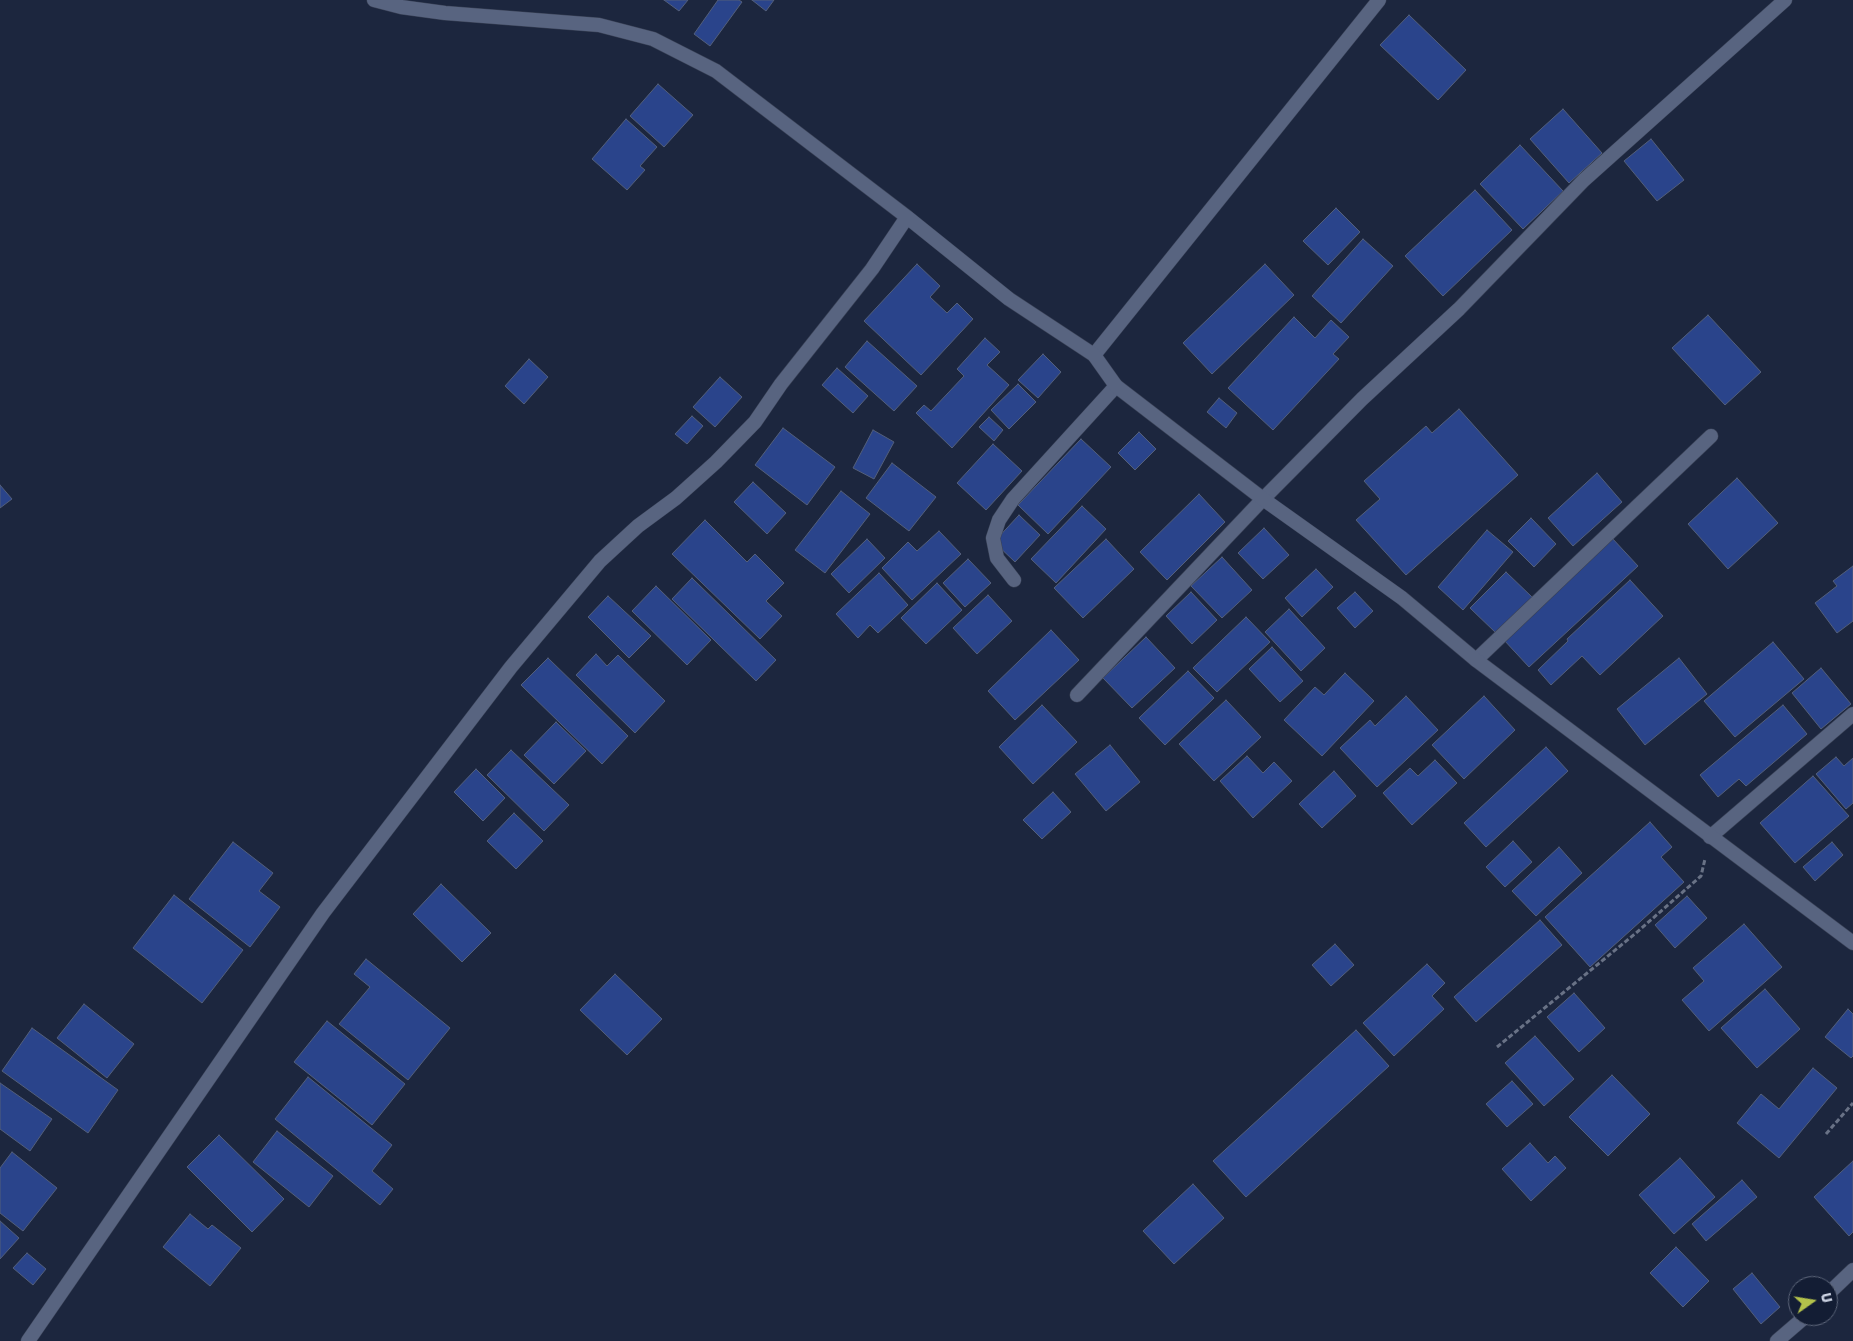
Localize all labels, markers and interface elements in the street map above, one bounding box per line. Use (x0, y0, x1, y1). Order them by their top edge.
north arrow (1788, 1276, 1838, 1326)
text: U (1816, 1291, 1837, 1305)

